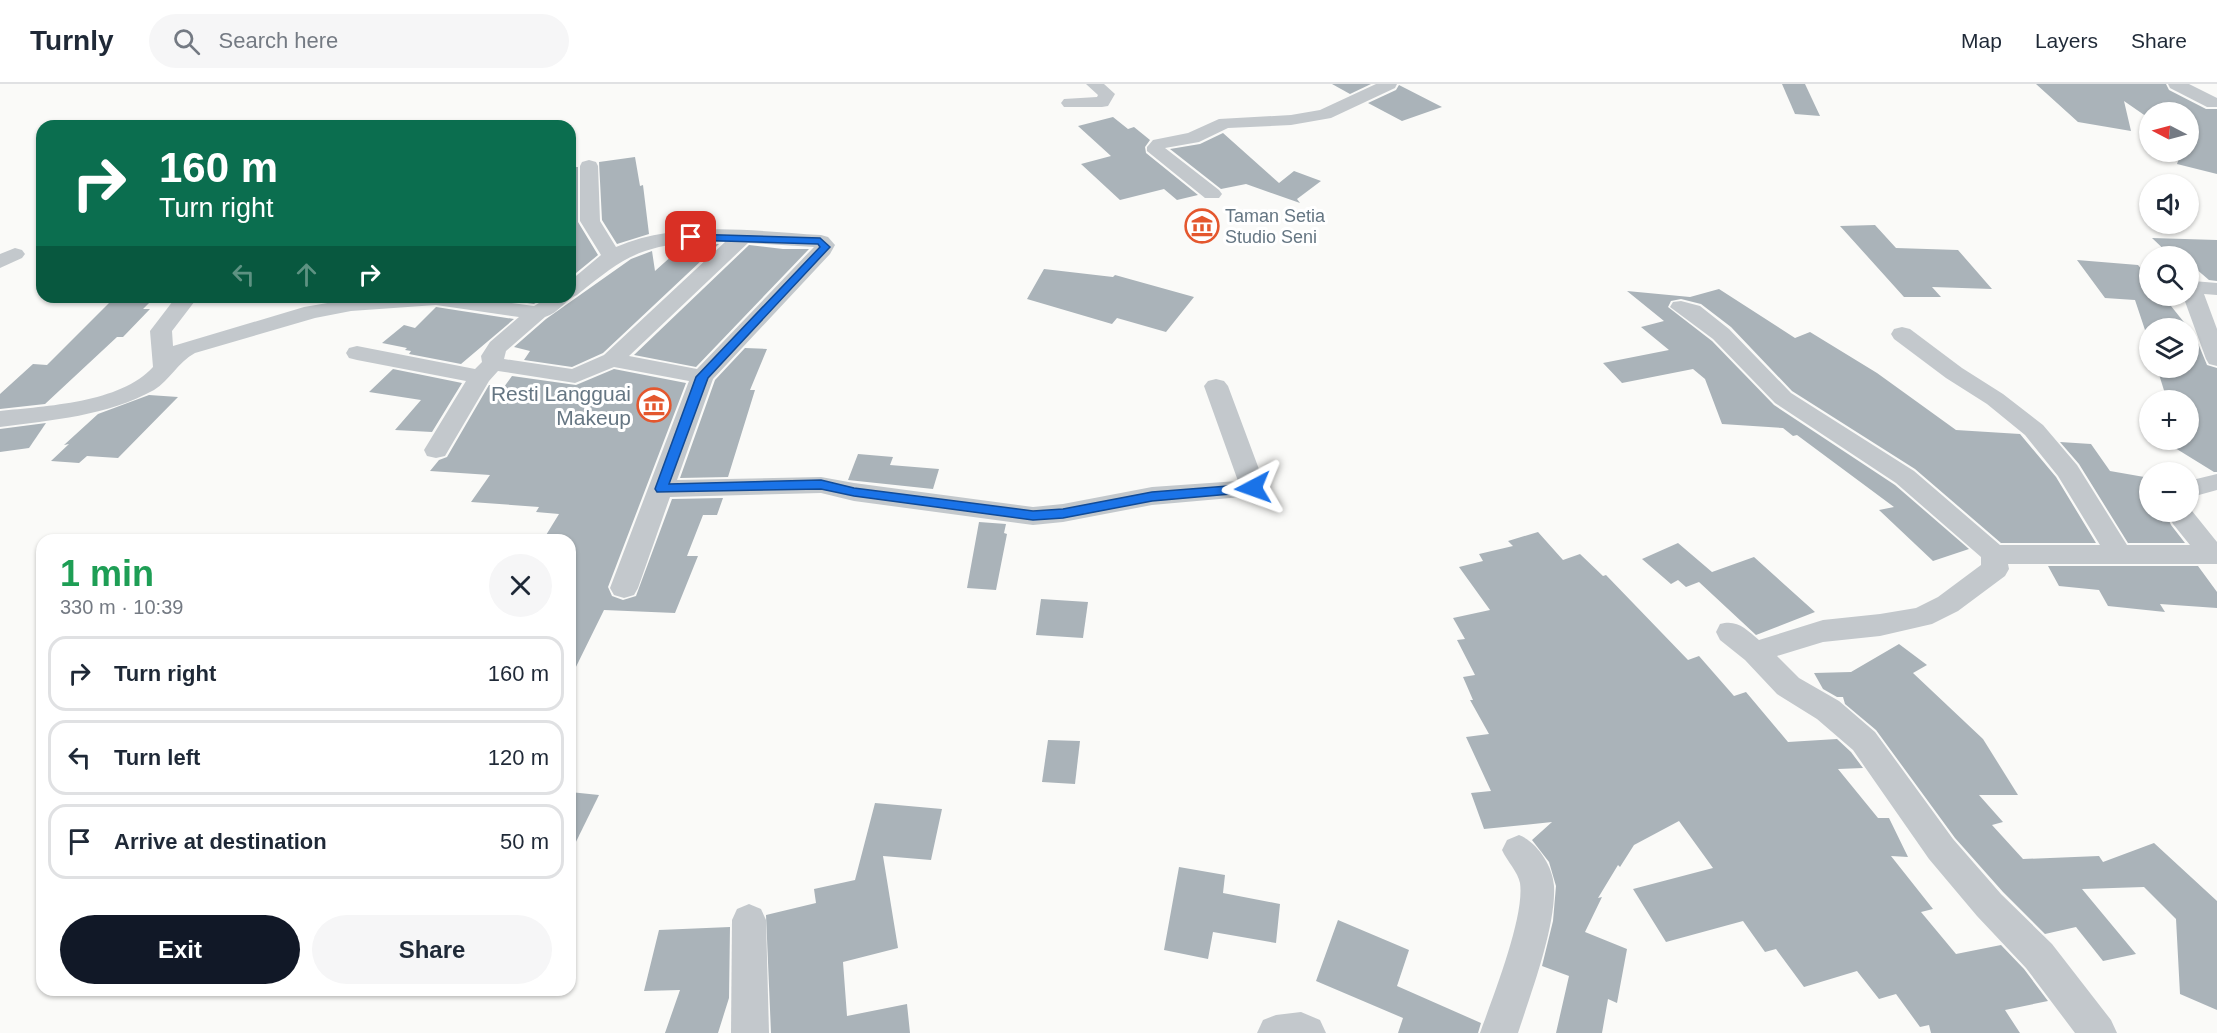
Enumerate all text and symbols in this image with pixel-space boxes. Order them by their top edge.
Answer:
search box [149,14,569,68]
text: Turnly [30,25,113,56]
icon: search [170,25,203,58]
text: Search here [218,28,338,53]
text: Map [1961,29,2002,52]
text: Layers [2035,29,2098,52]
text: Share [2131,29,2187,52]
north arrow [2139,102,2199,162]
map controls [2139,102,2199,522]
icon: right [60,144,138,222]
text: 160 m [159,144,278,191]
button: sound [2139,174,2199,234]
text: Turn right [159,193,274,223]
place label: Taman Setia Studio Seni [1225,206,1326,247]
museum icon: Taman Setia Studio Seni [1184,208,1220,244]
pin [665,211,716,262]
icon: arrive [674,220,707,253]
button: search [2139,246,2199,306]
icon: left [227,258,260,291]
icon: ahead [290,258,323,291]
icon: right [353,258,386,291]
button: layers [2139,318,2199,378]
place label: Resti Langguai Makeup [491,382,631,429]
museum icon: Resti Langguai Makeup [636,387,672,423]
button: + [2139,390,2199,450]
position arrow [1221,456,1285,520]
button: − [2139,462,2199,522]
text: 1 min [60,553,154,594]
button: close [489,554,552,617]
text: 330 m · 10:39 [60,596,183,618]
icon: right [63,657,96,690]
text: Turn right [114,661,216,686]
text: 160 m [488,661,549,686]
icon: left [63,741,96,774]
text: Turn left [114,745,200,770]
text: 120 m [488,745,549,770]
icon: arrive [63,825,96,858]
text: Arrive at destination [114,829,327,854]
text: 50 m [500,829,549,854]
button: Exit [60,915,300,984]
button: Share [312,915,552,984]

